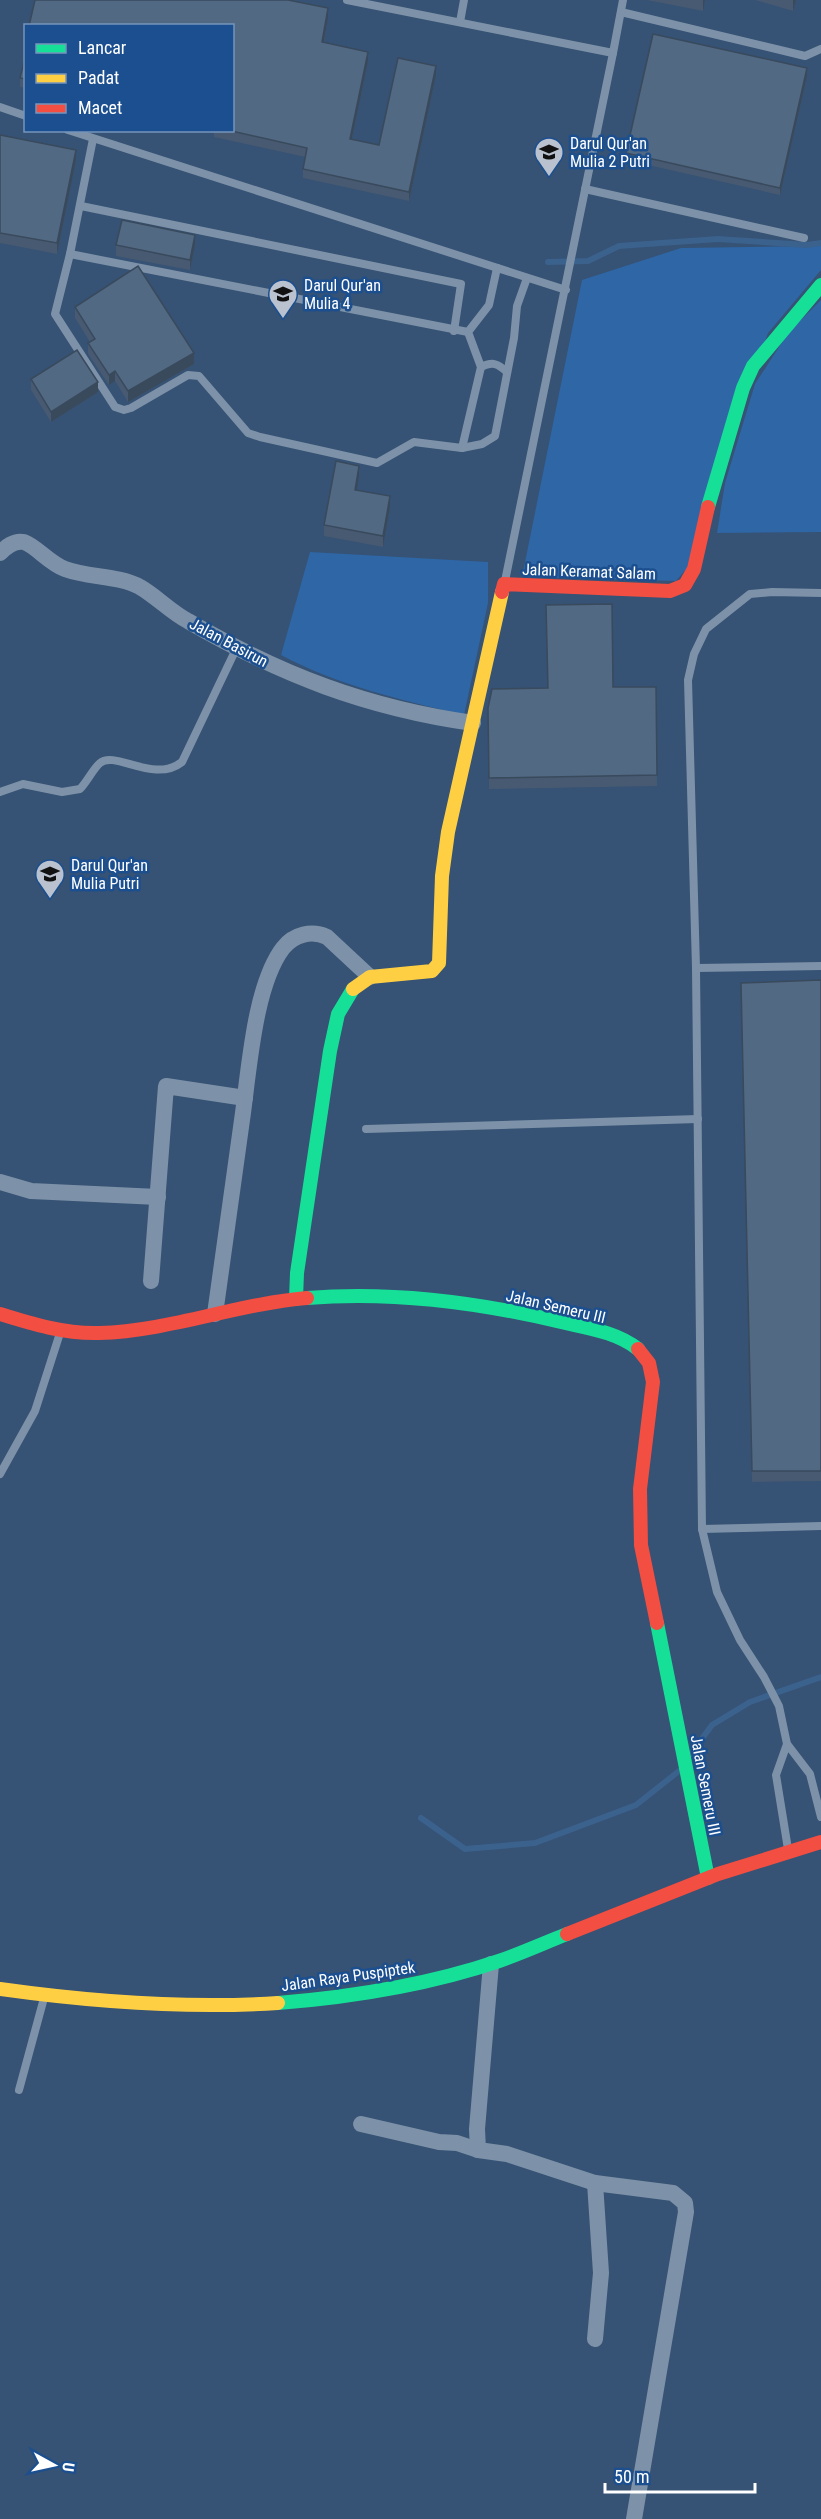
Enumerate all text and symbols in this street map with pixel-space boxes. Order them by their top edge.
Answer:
legend [24,24,234,132]
text: Lancar [78,37,127,58]
text: Padat [78,67,119,88]
text: Macet [78,97,122,118]
place label: Darul Qur'an Mulia 2 Putri [570,134,650,171]
school or university icon: Darul Qur'an Mulia 2 Putri [533,136,565,178]
place label: Darul Qur'an Mulia 4 [304,276,381,313]
school or university icon: Darul Qur'an Mulia 4 [267,278,299,320]
street label: Jalan Keramat Salam [522,560,656,583]
street label: Jalan Basirun [186,614,271,671]
place label: Darul Qur'an Mulia Putri [71,856,148,893]
school or university icon: Darul Qur'an Mulia Putri [34,858,66,900]
street label: Jalan Semeru III [504,1286,608,1327]
street label: Jalan Semeru III [686,1733,725,1837]
street label: Jalan Raya Puspiptek [280,1958,417,1995]
north arrow [24,2435,84,2495]
scale bar [605,2456,755,2494]
text: U [58,2461,78,2473]
text: 50 m [614,2466,649,2487]

